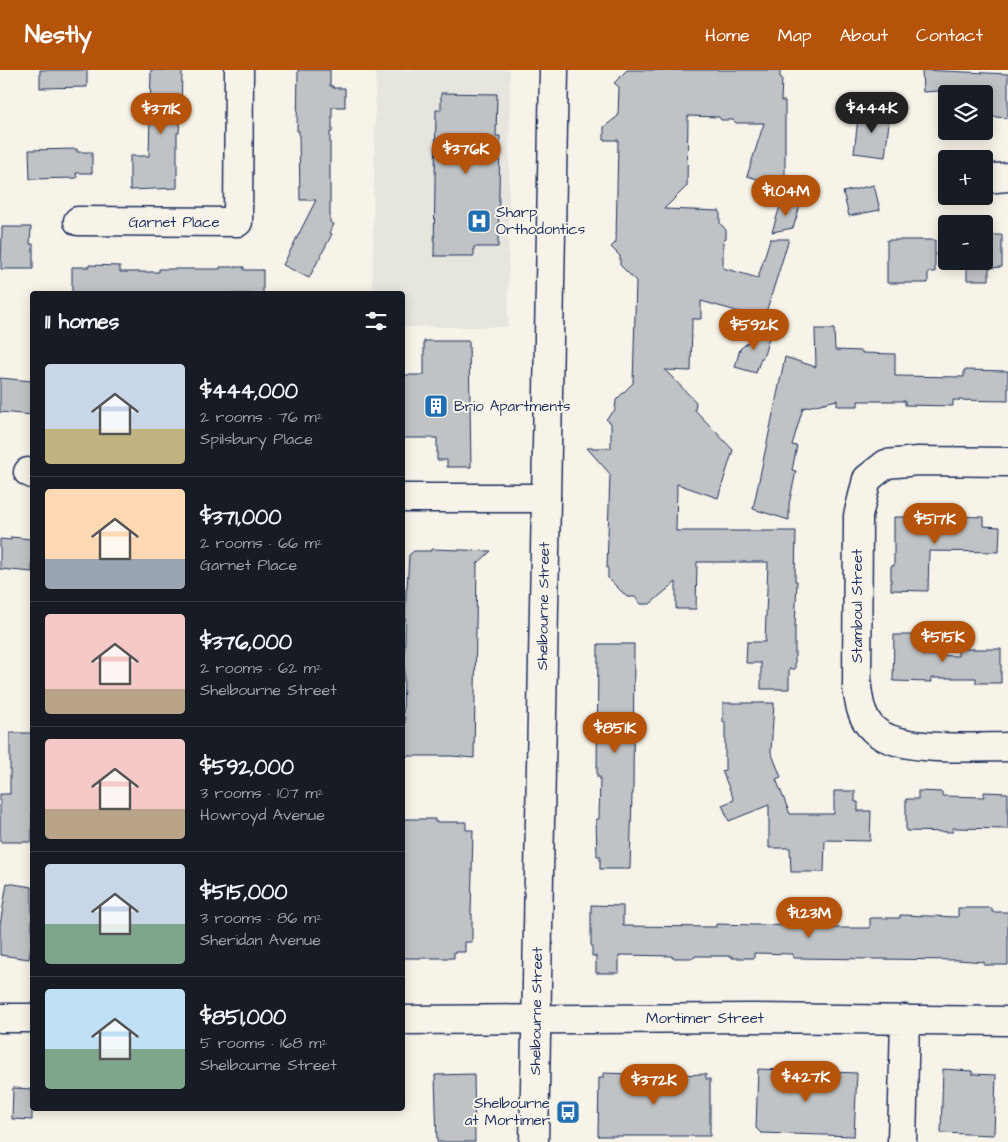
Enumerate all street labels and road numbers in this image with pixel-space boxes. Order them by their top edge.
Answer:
street label: Garnet Place [128,212,220,233]
street label: Shelbourne Street [532,542,555,670]
street label: Stamboul Street [847,549,868,663]
street label: Shelbourne Street [525,947,548,1075]
street label: Mortimer Street [646,1008,764,1029]

